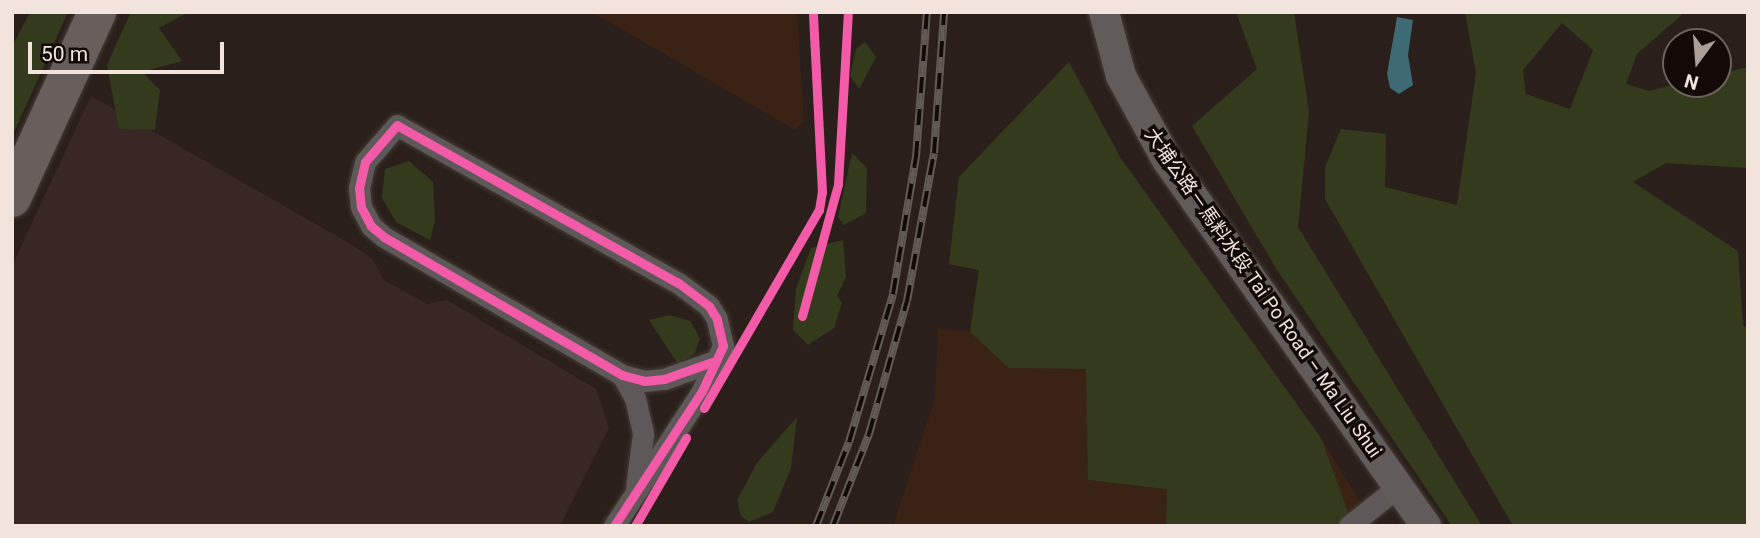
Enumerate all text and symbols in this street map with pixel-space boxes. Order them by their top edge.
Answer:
scale bar [32,28,228,72]
north arrow [1662,28,1732,98]
text: 50 m [41,42,88,66]
text: N [1682,69,1701,95]
street label: 大埔公路－馬料水段 Tai Po Road – Ma Liu Shui [1140,124,1386,462]

